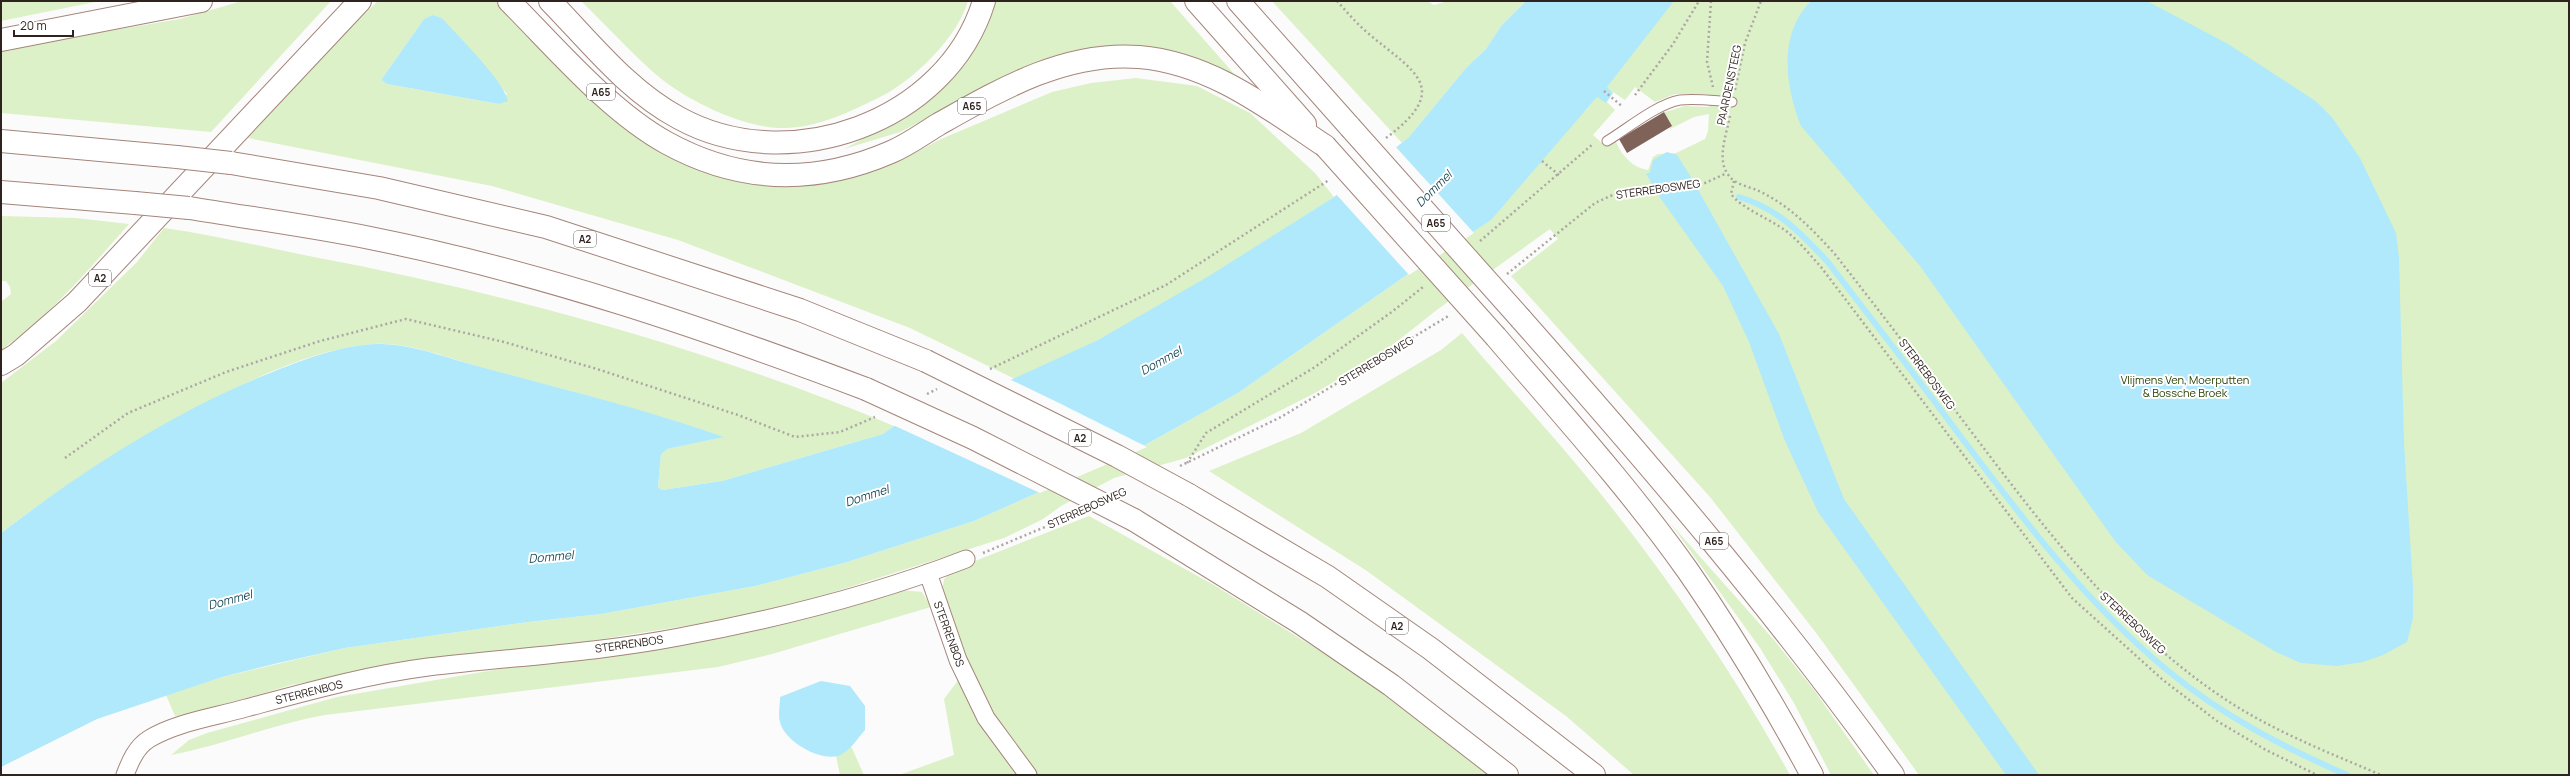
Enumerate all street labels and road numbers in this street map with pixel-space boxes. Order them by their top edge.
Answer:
street label: PAARDENSTEEG [1713,43,1744,126]
road number: A65 [587,84,615,100]
road number: A65 [958,98,986,114]
street label: STERREBOSWEG [1615,175,1701,202]
road number: A65 [1422,215,1450,231]
road number: A2 [574,231,596,247]
road number: A2 [89,270,111,286]
street label: STERREBOSWEG [1335,332,1416,389]
street label: STERREBOSWEG [1896,335,1959,412]
road number: A2 [1069,430,1091,446]
street label: STERREBOSWEG [1045,483,1129,532]
road number: A65 [1700,533,1728,549]
street label: STERREBOSWEG [2097,588,2170,657]
street label: STERRENBOS [931,599,968,669]
road number: A2 [1386,618,1408,634]
street label: STERRENBOS [594,631,664,656]
street label: STERRENBOS [274,676,344,707]

